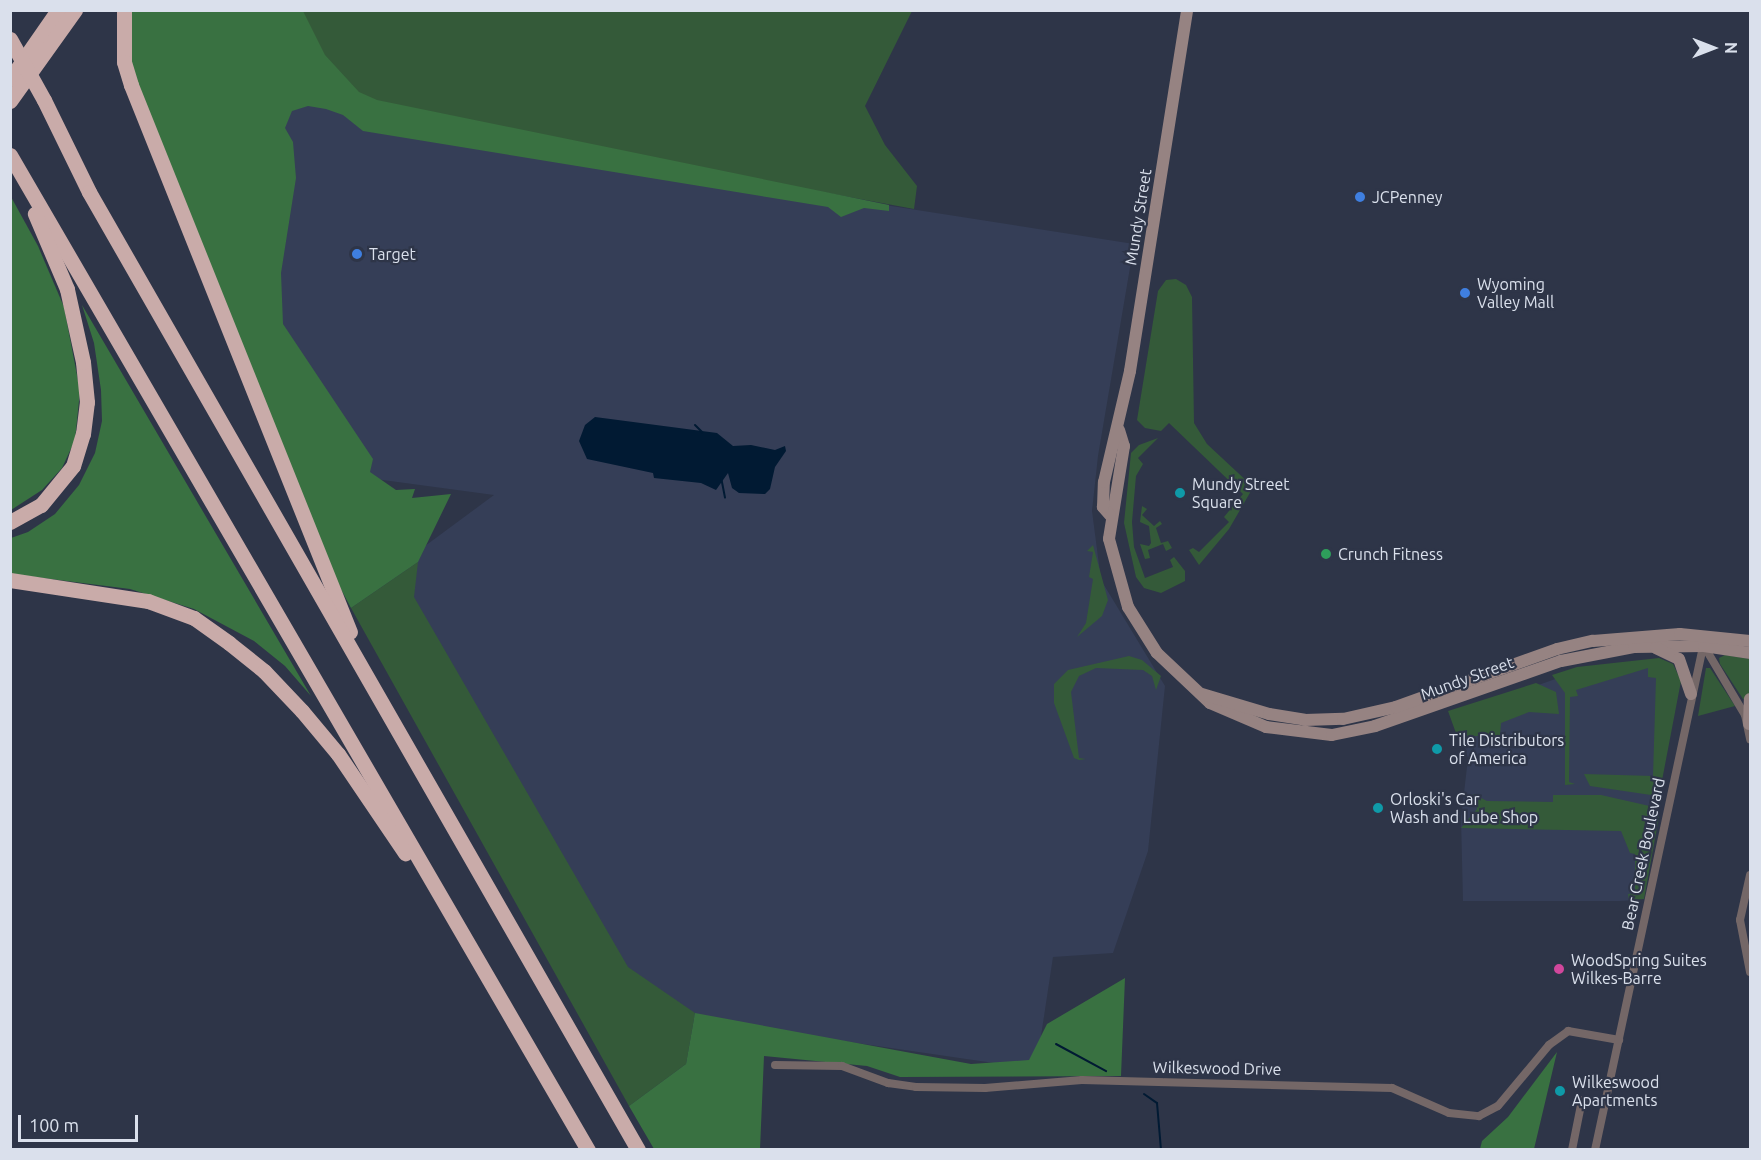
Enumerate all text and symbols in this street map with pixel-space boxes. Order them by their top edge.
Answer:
north arrow [1683,18,1743,78]
text: N [1722,42,1740,54]
street label: Mundy Street [1121,167,1155,267]
place label: JCPenney [1372,187,1443,207]
marker: JCPenney [1353,190,1367,204]
place label: Target [369,244,416,264]
marker: Target [350,247,364,261]
place label: Wyoming Valley Mall [1477,274,1554,312]
marker: Wyoming Valley Mall [1458,286,1472,300]
place label: Mundy Street Square [1192,474,1290,512]
marker: Mundy Street Square [1173,486,1187,500]
place label: Crunch Fitness [1338,544,1443,564]
marker: Crunch Fitness [1319,547,1333,561]
street label: Mundy Street [1418,652,1516,704]
place label: Tile Distributors of America [1449,730,1564,768]
marker: Tile Distributors of America [1430,742,1444,756]
street label: Bear Creek Boulevard [1617,776,1669,932]
place label: Orloski's Car Wash and Lube Shop [1390,789,1538,827]
marker: Orloski's Car Wash and Lube Shop [1371,801,1385,815]
place label: WoodSpring Suites Wilkes-Barre [1571,950,1707,988]
marker: WoodSpring Suites Wilkes-Barre [1552,962,1566,976]
street label: Wilkeswood Drive [1152,1057,1282,1079]
place label: Wilkeswood Apartments [1572,1072,1659,1110]
marker: Wilkeswood Apartments [1553,1084,1567,1098]
scale bar [21,1103,141,1141]
text: 100 m [29,1115,79,1135]

